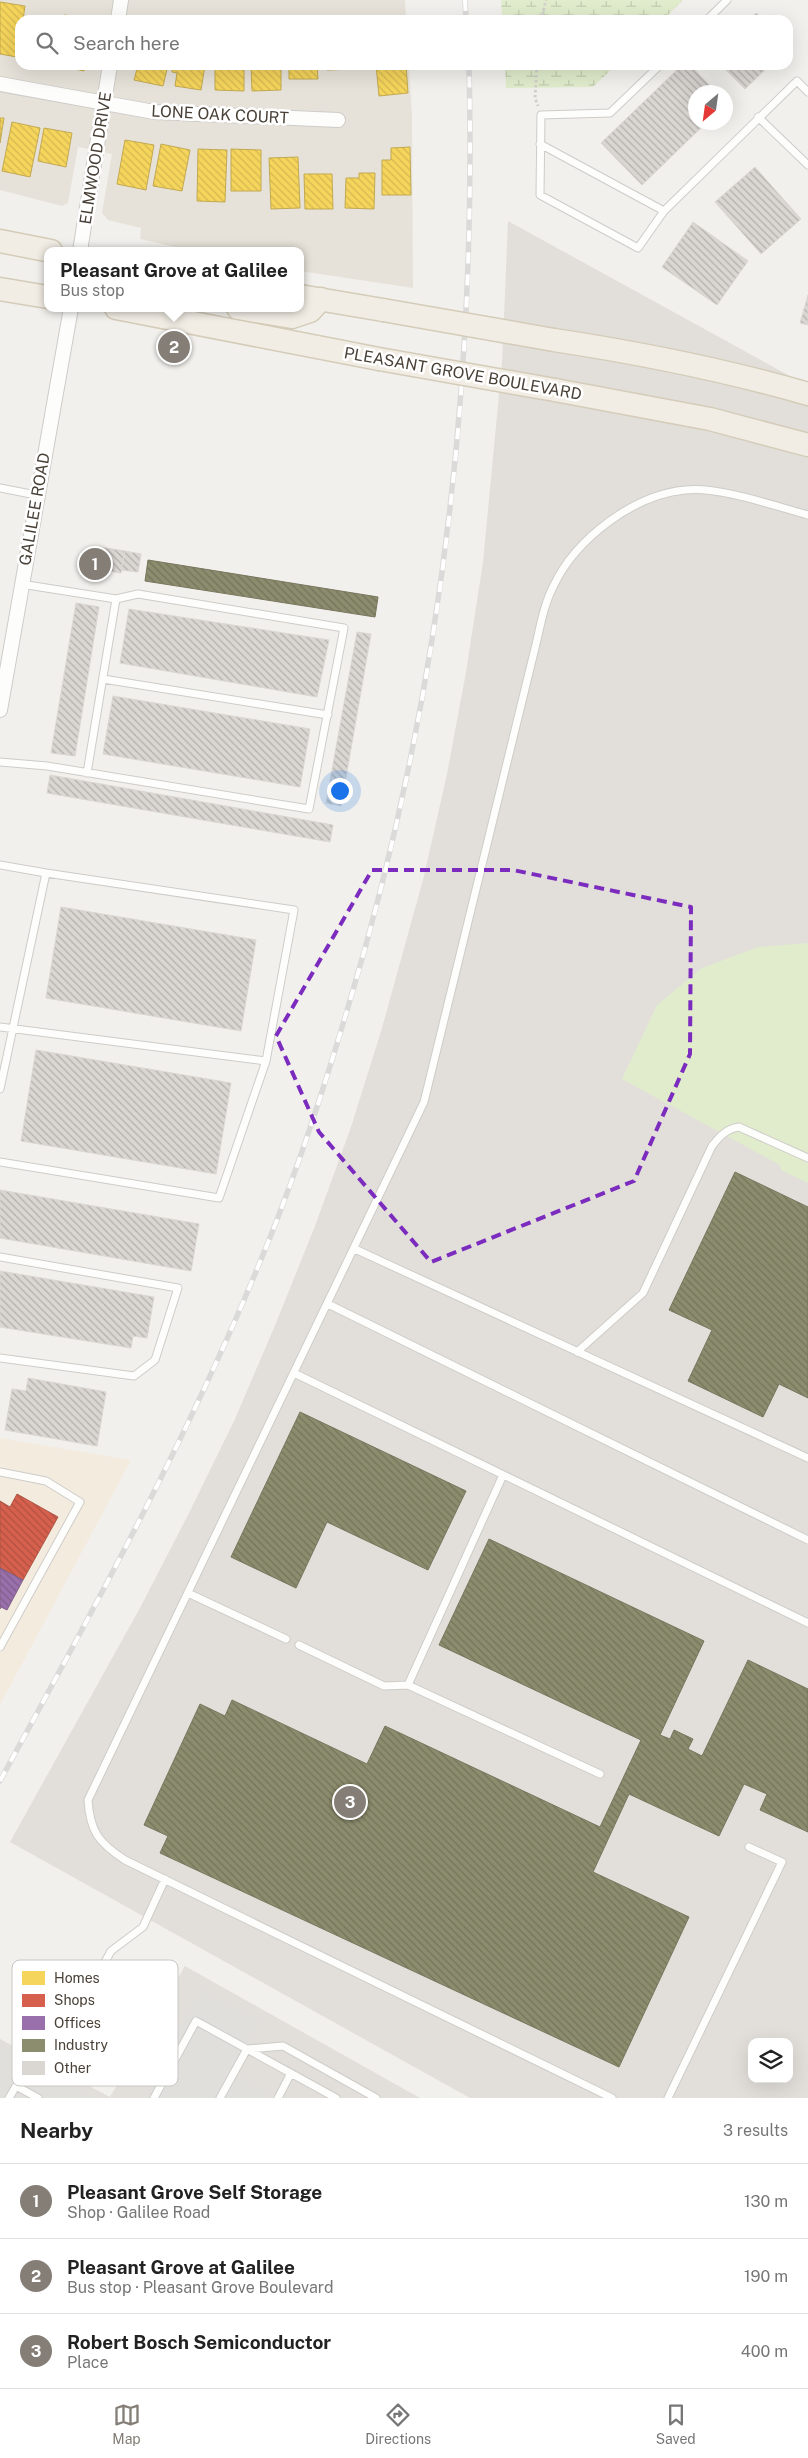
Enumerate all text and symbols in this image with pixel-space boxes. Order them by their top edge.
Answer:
search box [15,15,793,70]
icon: search [33,29,61,57]
text: Search here [73,32,180,54]
north arrow [688,85,733,130]
street label: ELMWOOD DRIVE [76,90,115,226]
street label: LONE OAK COURT [151,101,290,128]
popup [44,247,304,312]
text: Pleasant Grove at Galilee [60,259,288,281]
text: Bus stop [60,281,124,300]
pin: 2 [158,328,190,366]
street label: PLEASANT GROVE BOULEVARD [343,343,583,404]
street label: GALILEE ROAD [15,451,54,567]
pin: 1 [79,545,111,583]
your location [327,778,353,804]
pin: 3 [334,1783,366,1821]
legend [12,1960,178,2086]
text: Homes [54,1970,100,1986]
text: Shops [54,1992,95,2008]
text: Offices [54,2015,101,2031]
text: Industry [54,2037,109,2053]
map controls [748,2038,793,2083]
button: layers [748,2038,793,2083]
text: Other [54,2060,91,2076]
text: Nearby [20,2118,93,2143]
text: 3 results [723,2121,788,2140]
text: Pleasant Grove Self Storage [67,2181,322,2203]
text: 1 [33,2192,39,2211]
text: 130 m [744,2192,788,2211]
text: Shop · Galilee Road [67,2203,210,2222]
text: Pleasant Grove at Galilee [67,2256,295,2278]
text: 2 [31,2267,41,2286]
text: 190 m [744,2267,788,2286]
text: Bus stop · Pleasant Grove Boulevard [67,2278,333,2297]
text: Robert Bosch Semiconductor [67,2331,331,2353]
text: 3 [31,2342,41,2361]
text: 400 m [741,2342,788,2361]
text: Place [67,2353,109,2372]
tab: Map [112,2401,141,2447]
tab: Directions [365,2401,431,2447]
tab: Saved [656,2401,696,2447]

